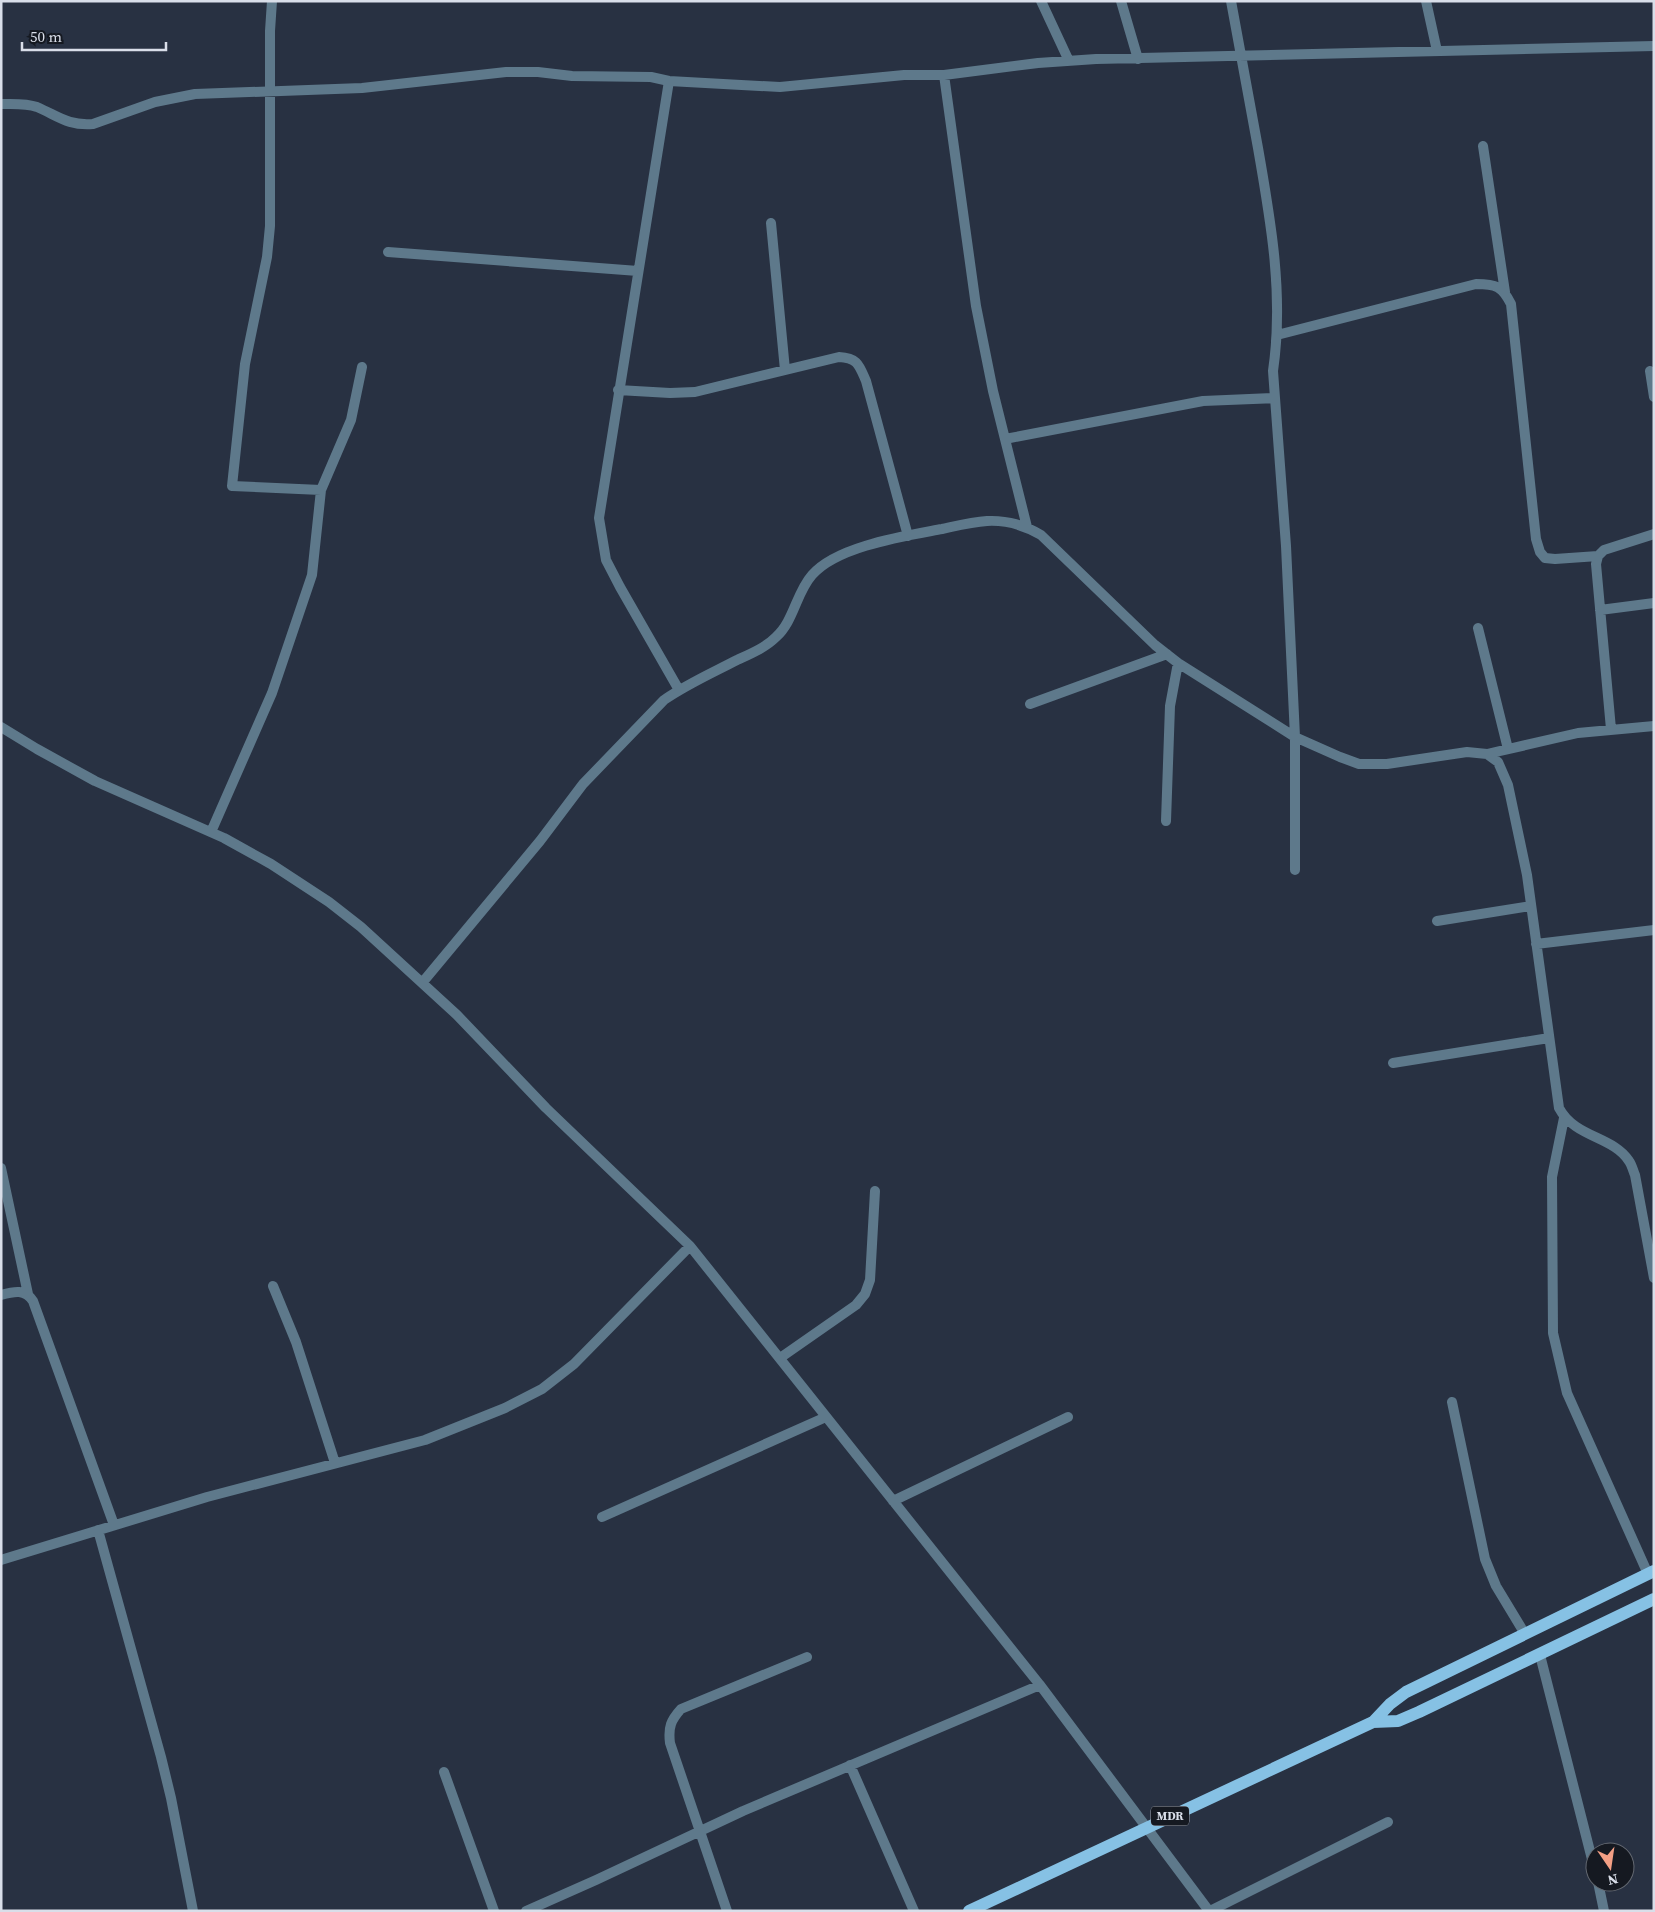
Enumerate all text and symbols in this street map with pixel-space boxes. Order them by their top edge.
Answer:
scale bar [22,20,166,52]
text: 50 m [30,26,62,47]
road number: MDR [1151,1806,1189,1825]
north arrow [1585,1842,1635,1892]
text: N [1606,1869,1620,1891]

